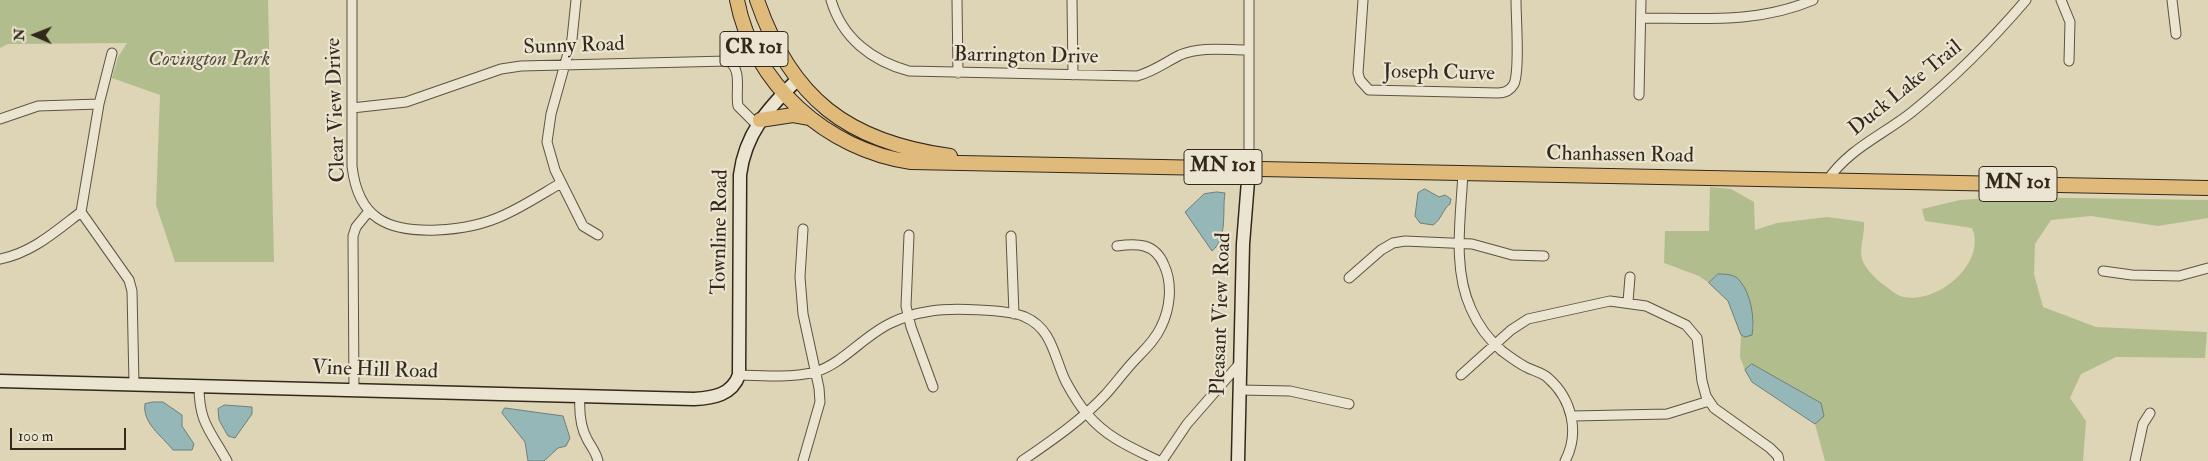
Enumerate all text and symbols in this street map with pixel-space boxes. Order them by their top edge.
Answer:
north arrow [10,10,60,60]
text: N [11,28,28,41]
road number: CR 101 [720,32,788,66]
street label: Sunny Road [523,33,625,61]
street label: Duck Lake Trail [1844,36,1968,142]
street label: Clear View Drive [322,37,352,183]
street label: Barrington Drive [953,43,1099,71]
park label: Covington Park [148,47,270,73]
street label: Joseph Curve [1383,60,1495,88]
street label: Chanhassen Road [1546,142,1694,170]
road number: MN 101 [1184,150,1262,184]
road number: MN 101 [1979,166,2057,202]
street label: Townline Road [707,169,735,295]
street label: Pleasant View Road [1207,232,1237,396]
street label: Vine Hill Road [311,356,439,386]
scale bar [12,418,129,450]
text: 100 m [18,427,53,446]

